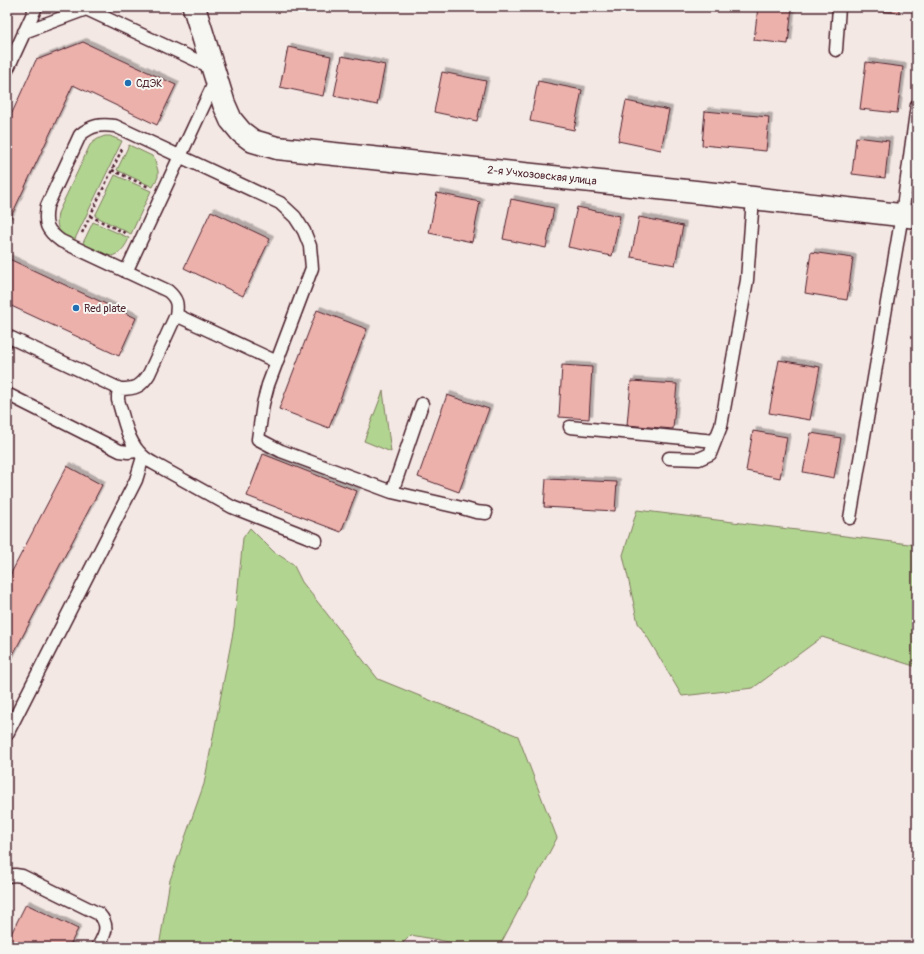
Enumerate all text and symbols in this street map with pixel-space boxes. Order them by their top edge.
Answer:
place label: СДЭК [136,77,162,90]
marker: СДЭК [123,78,133,88]
street label: 2-я Учхозовская улица [487,163,597,188]
place label: Red plate [84,302,127,315]
marker: Red plate [71,303,81,313]

